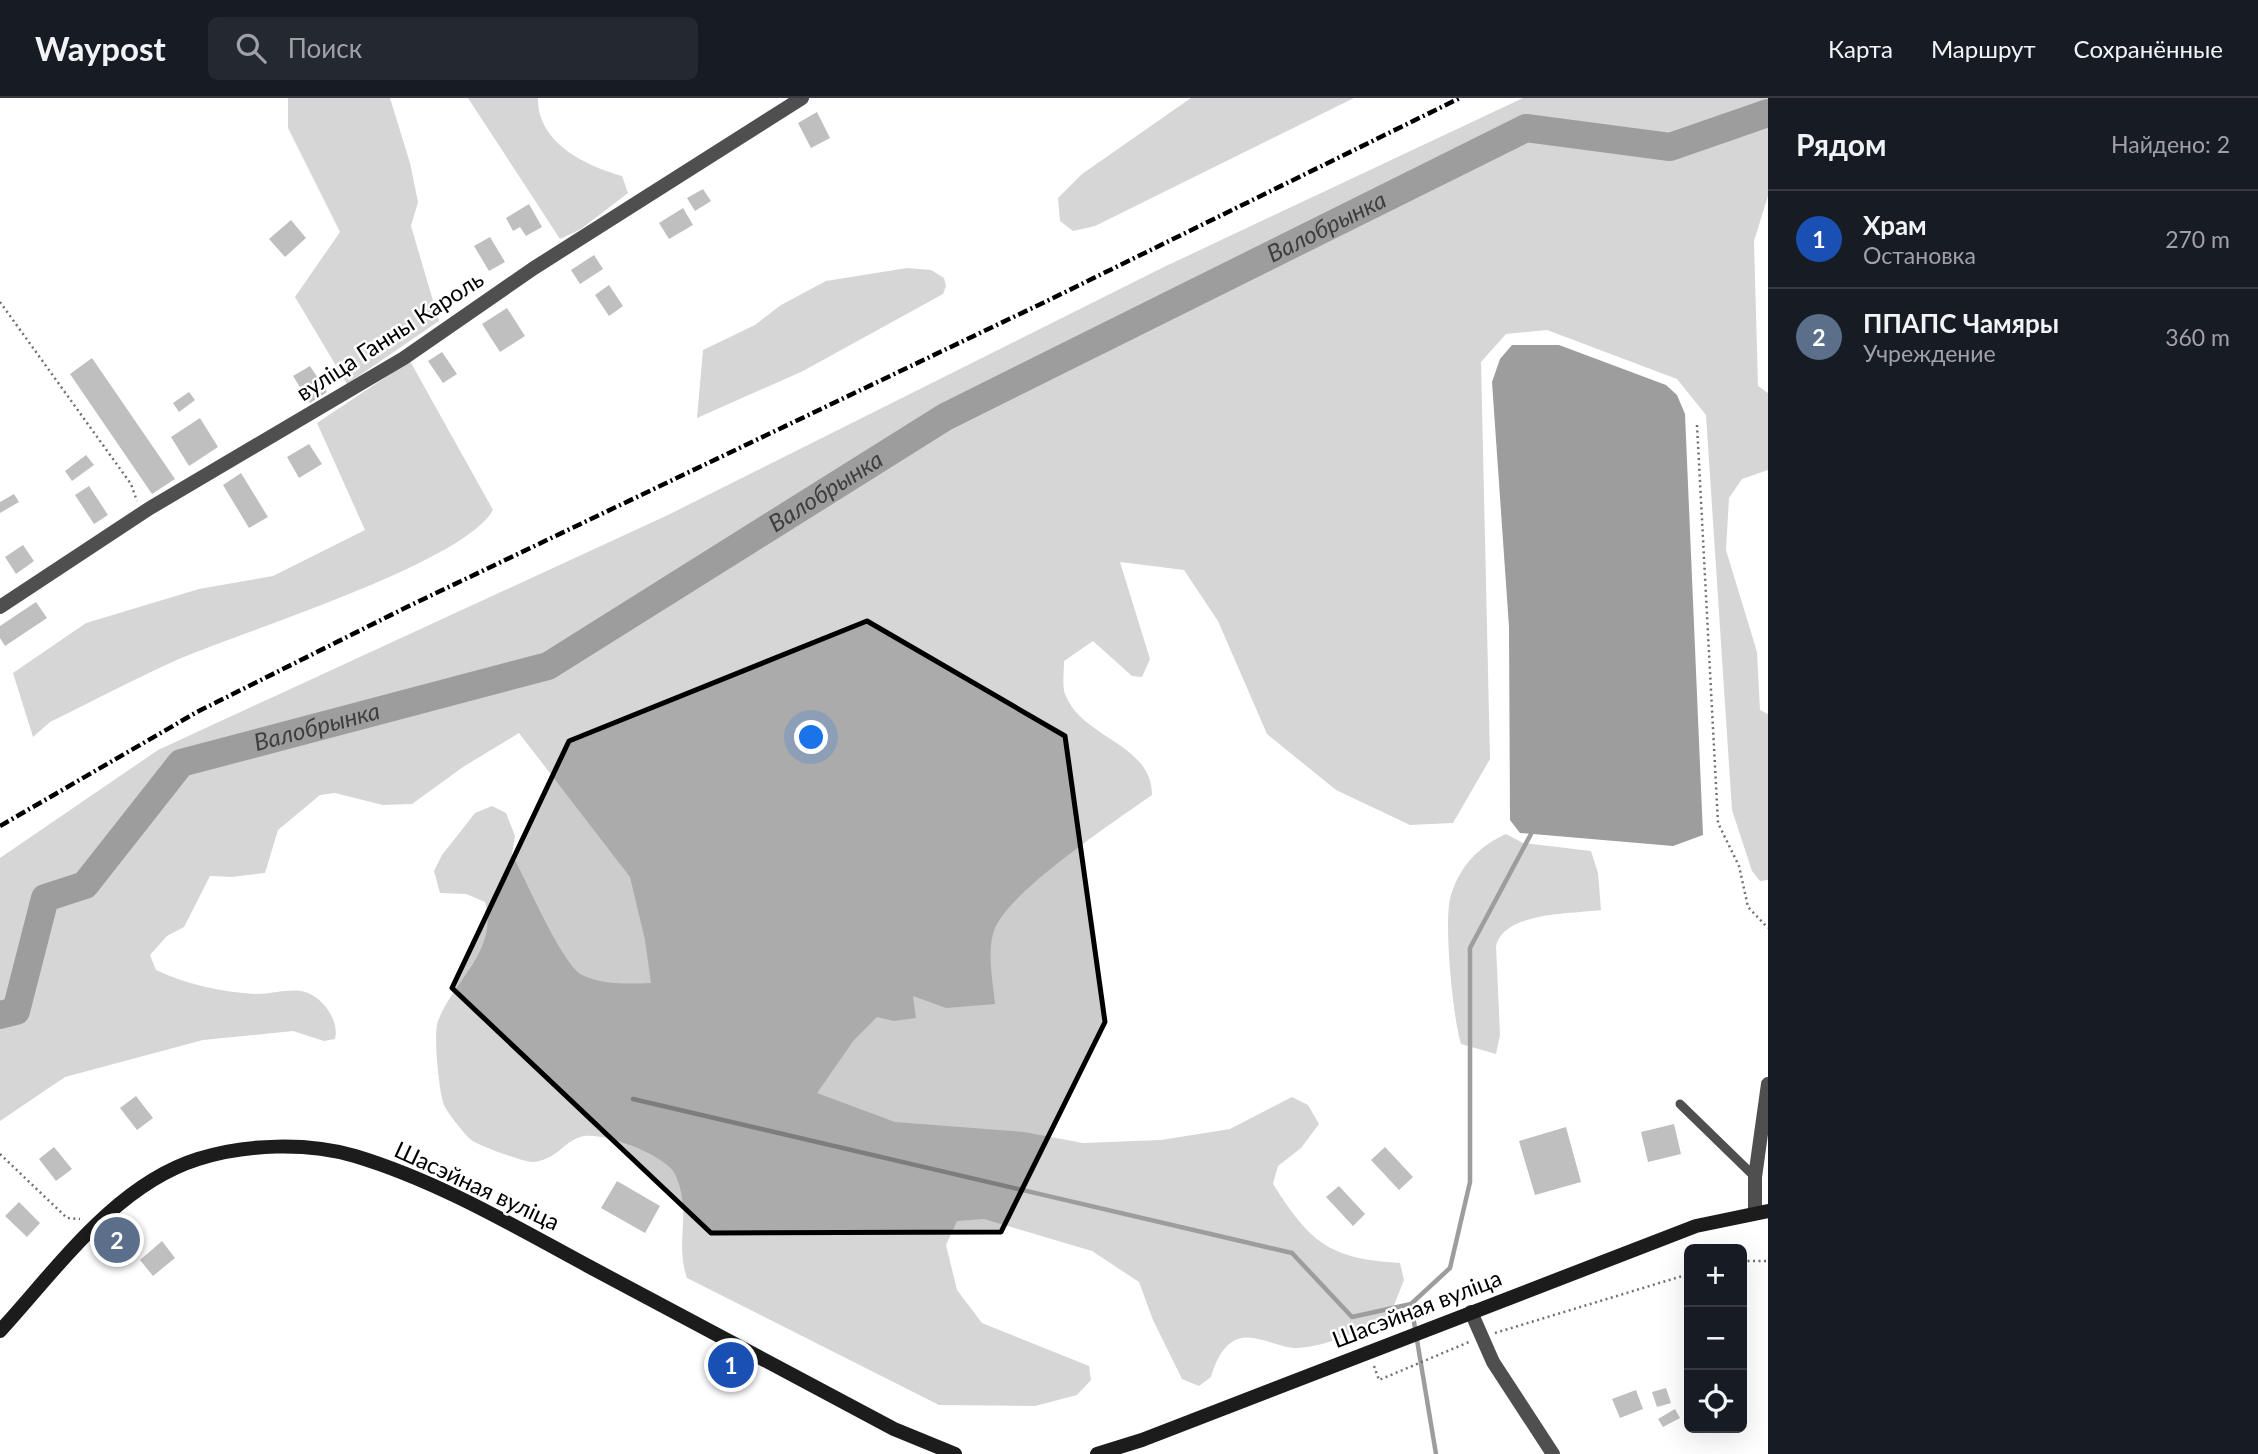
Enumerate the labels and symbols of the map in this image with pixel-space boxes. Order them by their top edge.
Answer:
water label: Валобрынка [1262,184,1390,268]
street label: вуліца Ганны Кароль [291,264,488,406]
water label: Валобрынка [763,444,887,537]
water label: Валобрынка [250,695,383,756]
your location [794,720,828,754]
street label: Шасэйная вуліца [390,1135,564,1236]
pin: 2 [94,1214,140,1266]
street label: Шасэйная вуліца [1328,1263,1505,1353]
pin: 1 [708,1339,754,1391]

